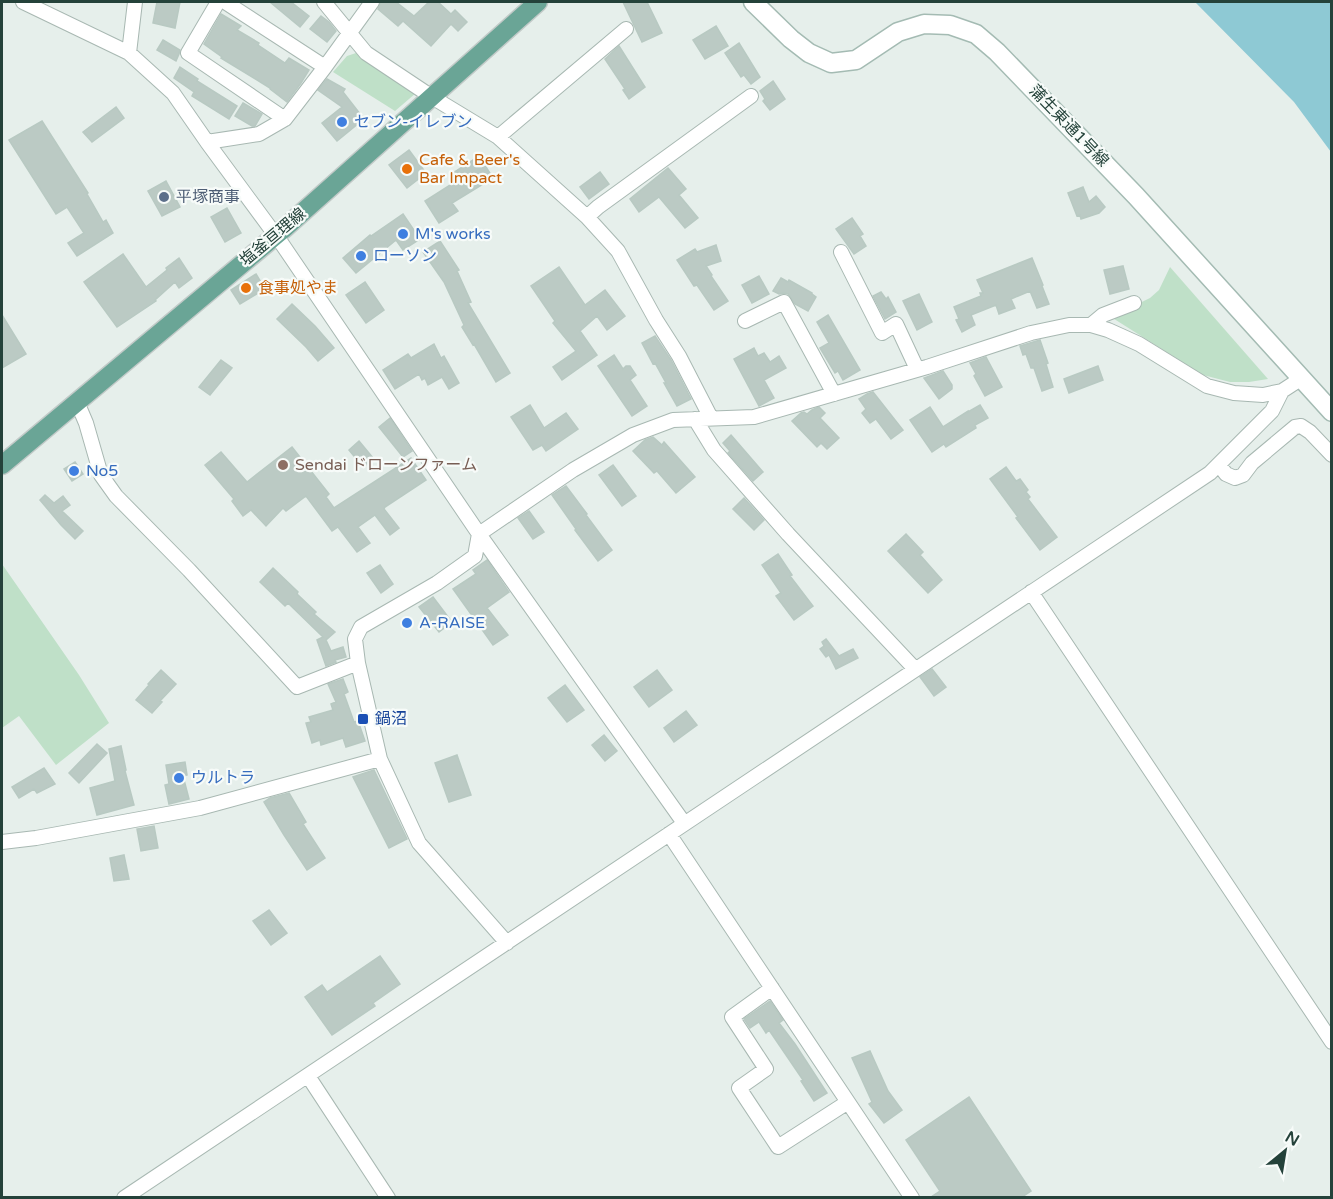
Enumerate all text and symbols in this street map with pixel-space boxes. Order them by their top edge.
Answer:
street label: 蒲生東通1号線 [1025,81,1113,171]
place label: セブン-イレブン [354,112,473,132]
marker: セブン-イレブン [335,115,349,129]
place label: Cafe & Beer's Bar Impact [419,150,520,188]
marker: Cafe & Beer's Bar Impact [400,162,414,176]
place label: 平塚商事 [176,187,240,207]
marker: 平塚商事 [157,190,171,204]
street label: 塩釜亘理線 [236,204,310,270]
place label: M's works [415,224,491,244]
marker: M's works [396,227,410,241]
place label: ローソン [373,246,437,266]
marker: ローソン [354,249,368,263]
place label: 食事処やま [258,278,338,298]
marker: 食事処やま [239,281,253,295]
place label: Sendai ドローンファーム [295,455,477,475]
marker: Sendai ドローンファーム [276,458,290,472]
place label: No5 [86,461,118,481]
marker: No5 [67,464,81,478]
place label: A-RAISE [419,613,485,633]
marker: A-RAISE [400,616,414,630]
place label: 鍋沼 [375,709,407,729]
marker: 鍋沼 [356,712,370,726]
place label: ウルトラ [191,768,255,788]
marker: ウルトラ [172,771,186,785]
north arrow [1255,1121,1315,1181]
text: N [1281,1127,1303,1151]

